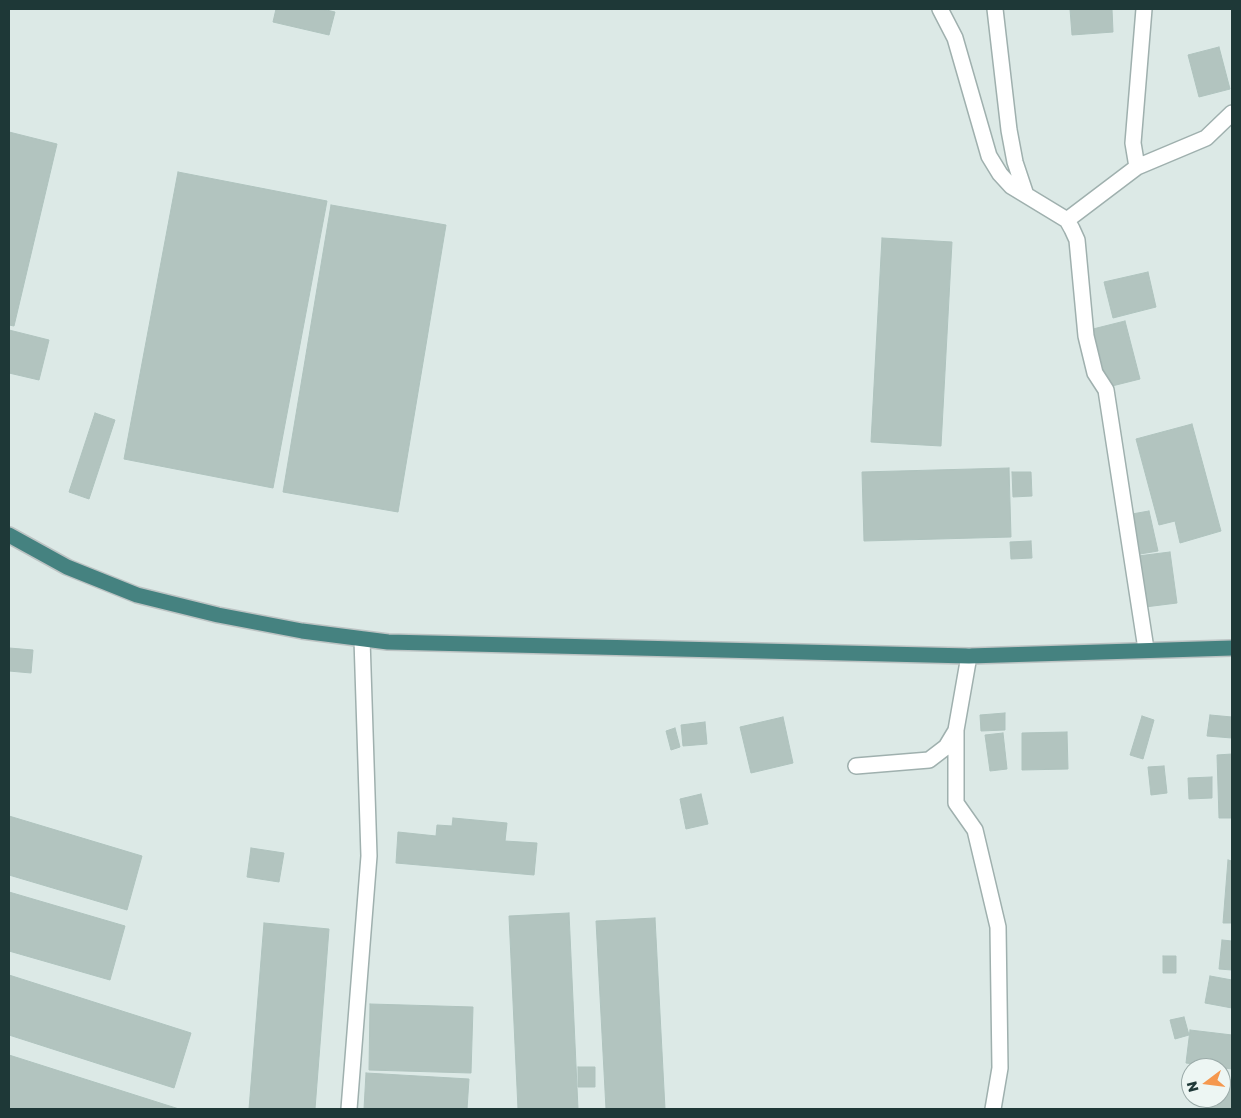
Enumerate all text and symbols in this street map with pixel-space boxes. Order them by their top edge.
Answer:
north arrow [1181,1058,1231,1108]
text: N [1182,1079,1202,1094]

